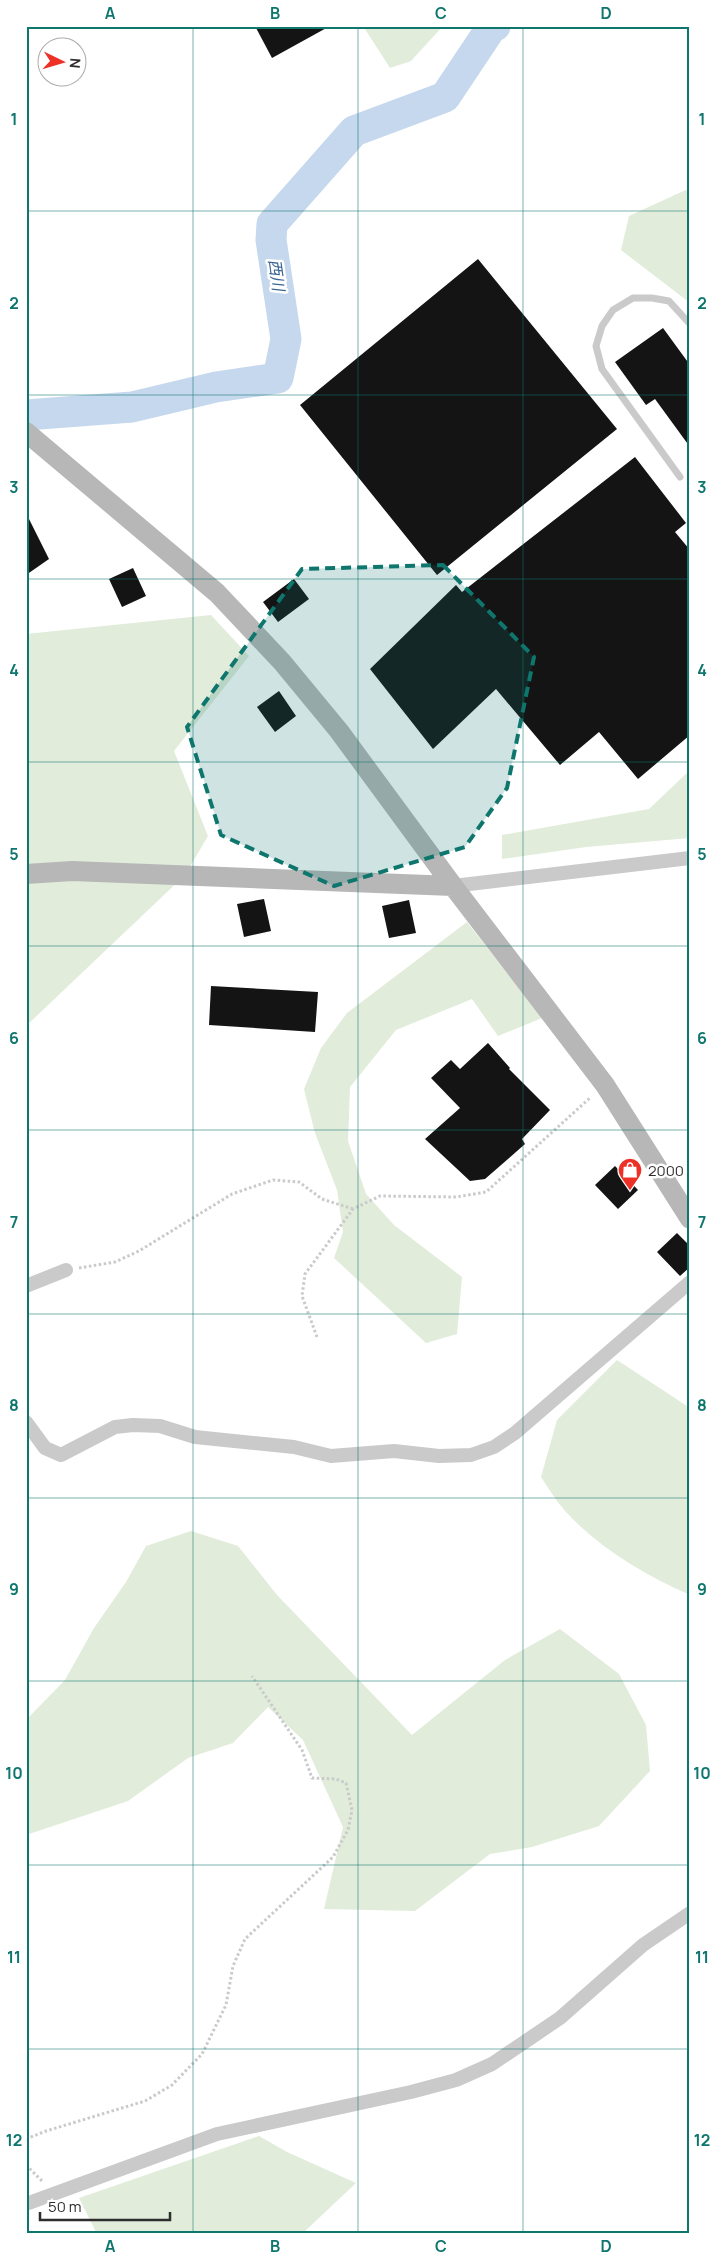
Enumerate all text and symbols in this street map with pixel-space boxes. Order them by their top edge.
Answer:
text: A [105,2,116,24]
text: B [270,2,280,24]
text: C [435,2,447,24]
text: D [600,2,612,24]
north arrow [38,38,88,88]
text: N [66,57,85,69]
text: 1 [10,108,18,130]
text: 1 [698,108,706,130]
water label: 西川 [264,258,290,294]
text: 2 [9,292,19,314]
text: 2 [697,292,707,314]
text: 3 [9,476,19,498]
text: 3 [697,476,707,498]
text: 4 [9,659,19,681]
text: 4 [697,659,707,681]
text: 5 [9,843,19,865]
text: 5 [697,843,707,865]
text: 6 [9,1027,19,1049]
text: 6 [697,1027,707,1049]
shop icon: 2000 [617,1157,643,1191]
place label: 2000 [648,1160,684,1181]
text: 7 [10,1211,18,1233]
text: 7 [698,1211,706,1233]
text: 8 [9,1394,19,1416]
text: 8 [697,1394,707,1416]
text: 9 [9,1578,19,1600]
text: 9 [697,1578,707,1600]
text: 10 [5,1762,23,1784]
text: 10 [693,1762,711,1784]
text: 11 [7,1946,21,1968]
text: 11 [695,1946,709,1968]
text: 12 [6,2129,22,2151]
text: 12 [694,2129,710,2151]
scale bar [40,2190,170,2222]
text: 50 m [48,2196,82,2217]
text: A [105,2235,116,2257]
text: B [270,2235,280,2257]
text: C [435,2235,447,2257]
text: D [600,2235,612,2257]

